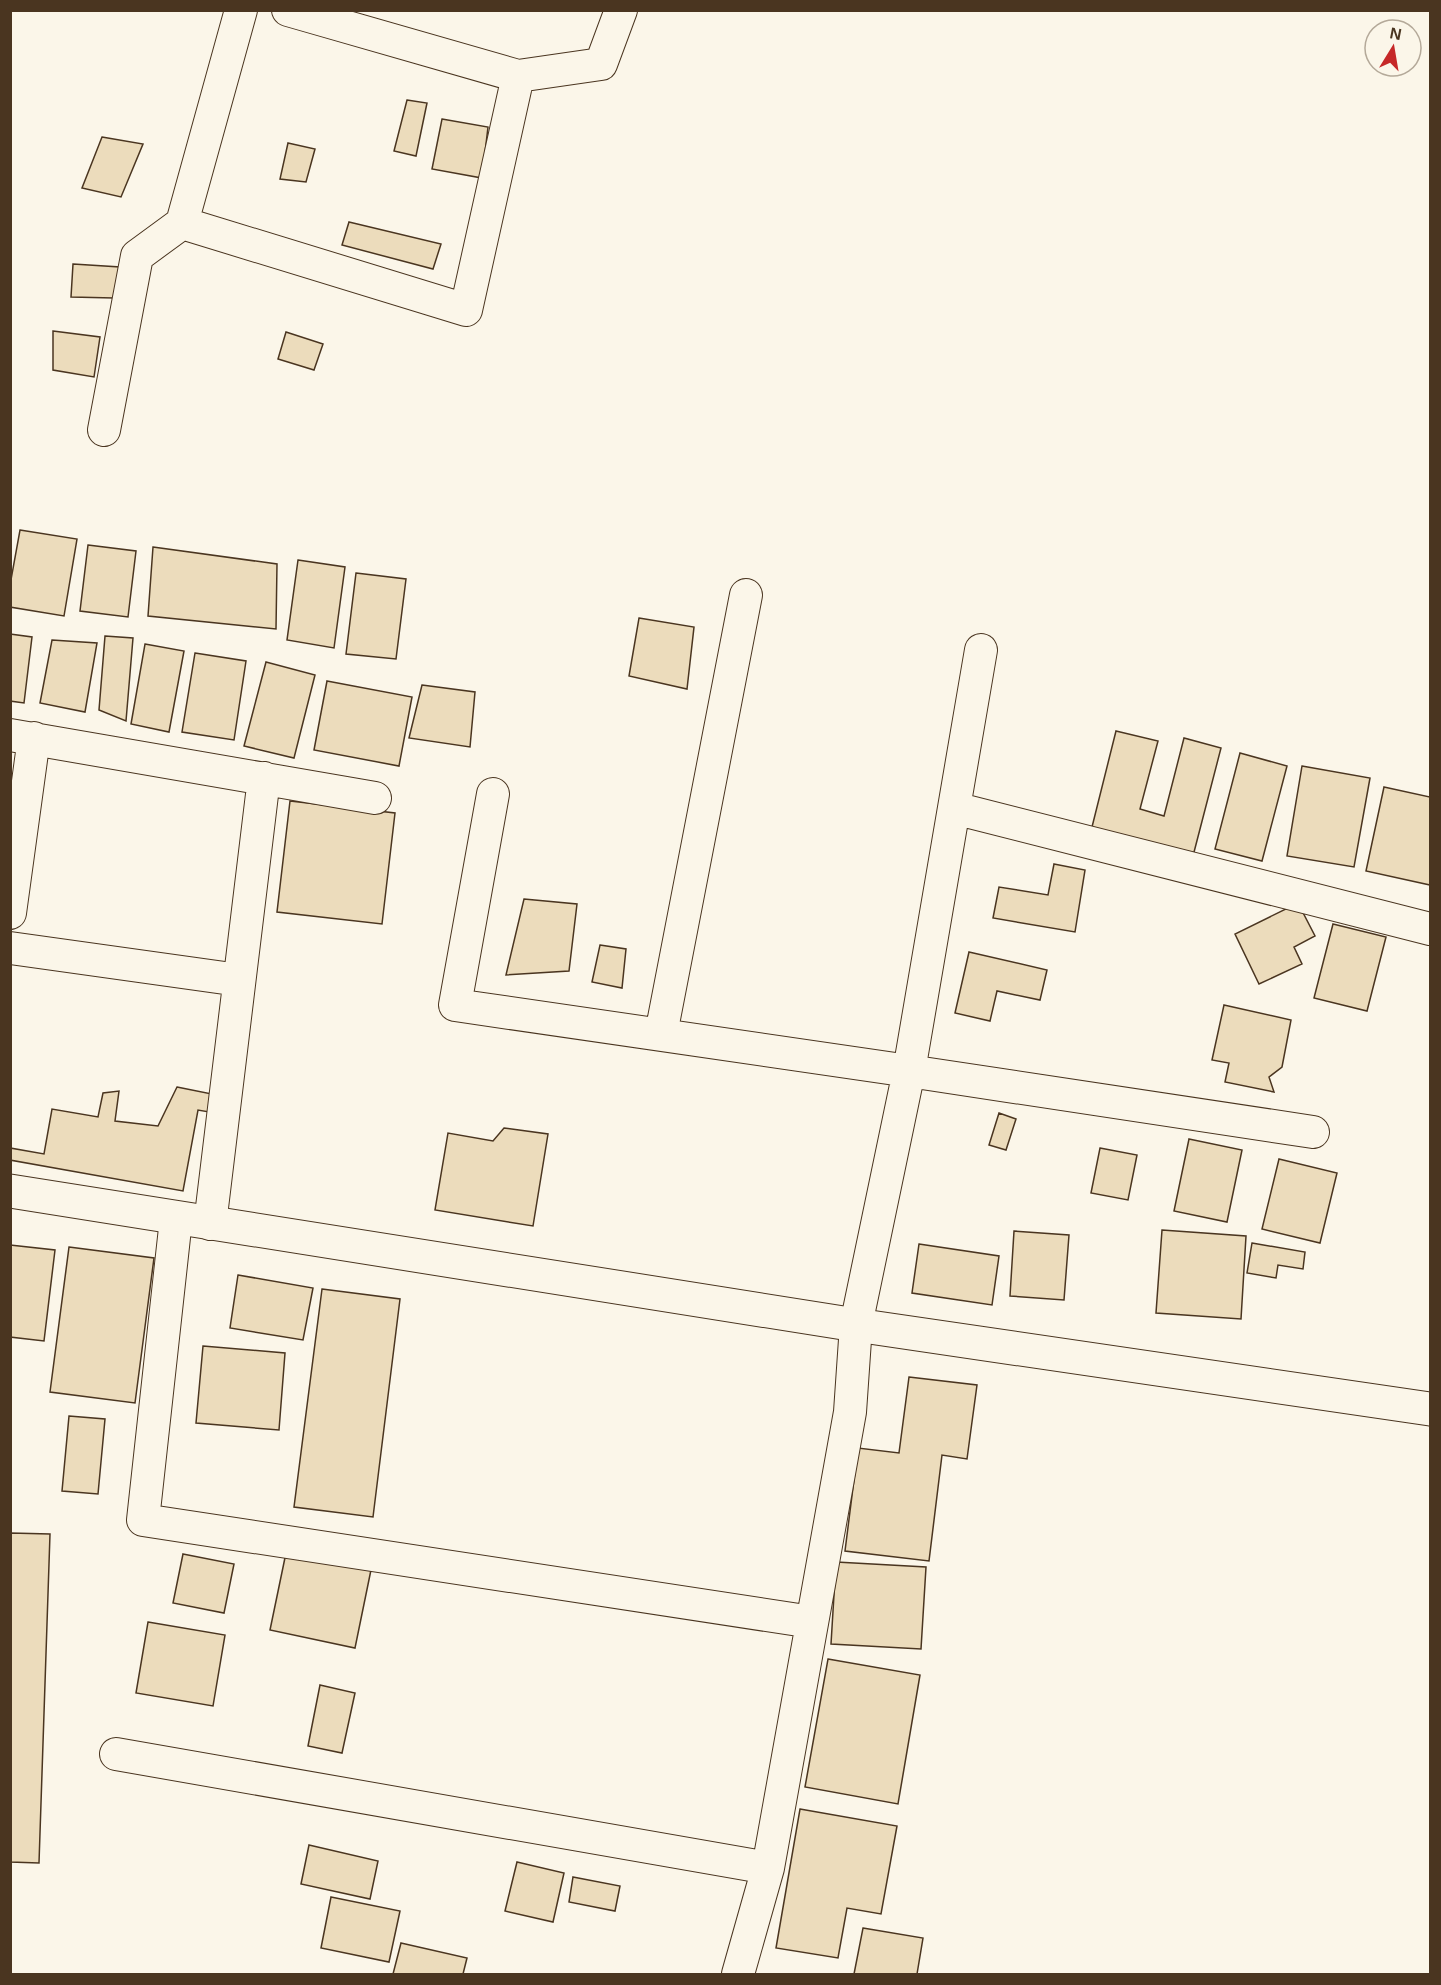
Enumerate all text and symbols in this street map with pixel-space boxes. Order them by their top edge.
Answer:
north arrow [1363,18,1423,78]
text: N [1388,24,1403,43]

